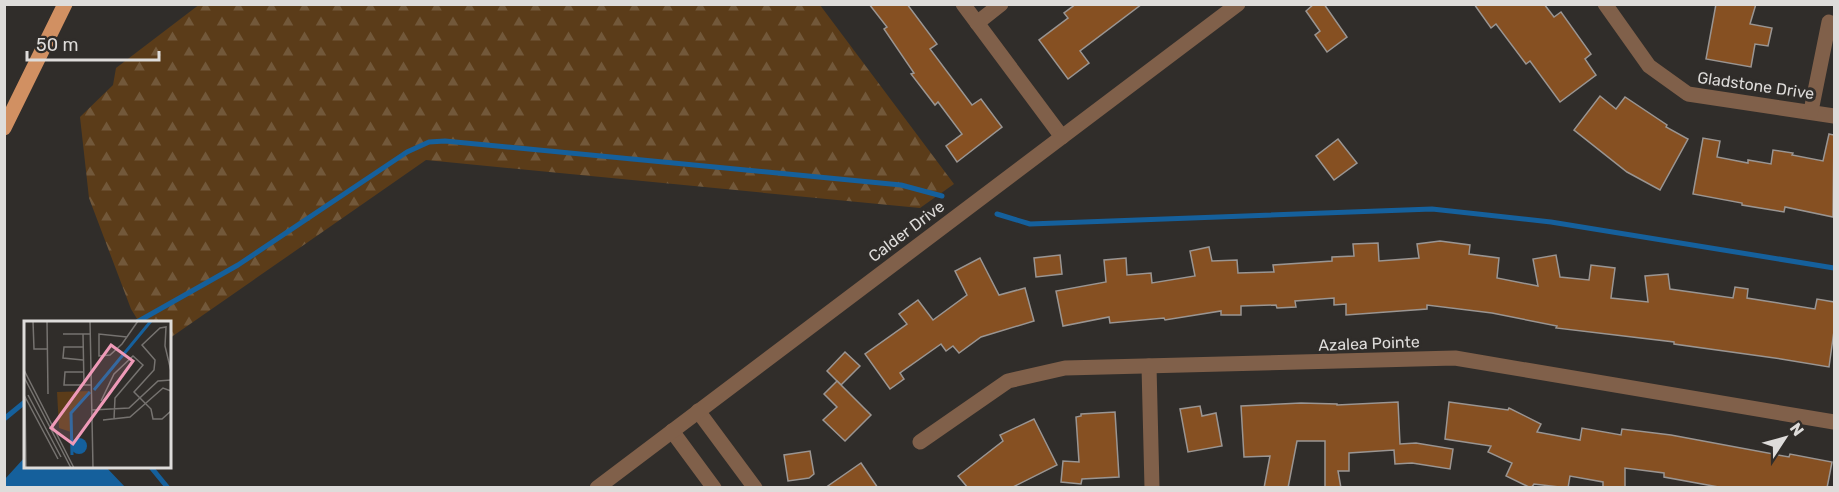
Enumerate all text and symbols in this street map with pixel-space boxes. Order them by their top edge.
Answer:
scale bar [27,24,159,62]
text: 50 m [36,34,79,56]
street label: Gladstone Drive [1696,68,1816,103]
street label: Calder Drive [865,197,948,266]
inset map [24,321,171,468]
street label: Azalea Pointe [1318,332,1420,355]
north arrow [1755,408,1815,468]
text: N [1786,419,1808,440]

